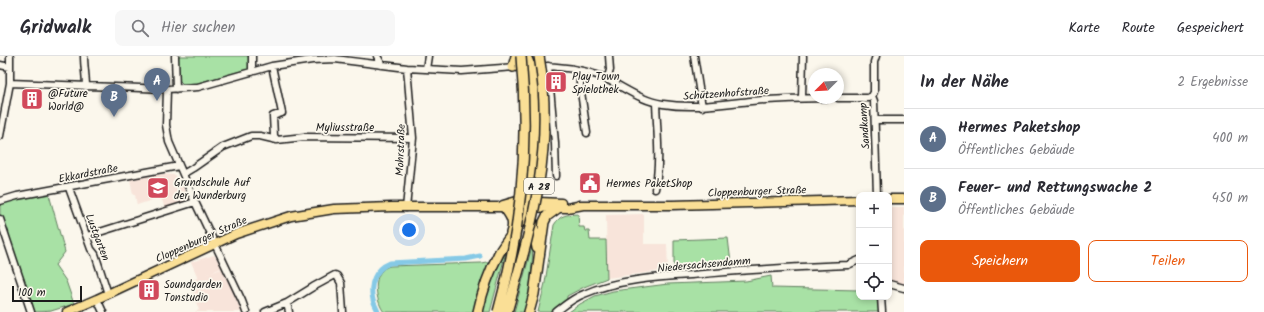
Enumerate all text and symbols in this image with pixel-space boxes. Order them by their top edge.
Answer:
search box [115,10,395,46]
text: Gridwalk [20,13,91,43]
text: Hier suchen [161,16,235,40]
icon: search [129,17,151,39]
text: Karte [1069,17,1100,39]
text: Route [1122,17,1155,39]
text: Gespeichert [1177,17,1244,39]
pin: A [144,68,170,101]
place label: Play Town Spielothek [572,68,620,99]
north arrow [808,68,844,104]
building icon: Play Town Spielothek [543,69,569,95]
text: In der Nähe [920,69,1009,96]
text: 2 Ergebnisse [1178,72,1248,93]
street label: Schützenhofstraße [683,82,770,106]
pin: B [101,84,127,117]
place label: @Future World@ [48,85,88,116]
building icon: @Future World@ [19,86,45,112]
street label: Sandkamp [854,101,876,150]
text: Hermes Paketshop [958,116,1081,140]
street label: Myliusstraße [316,119,374,137]
street label: Mohrstraße [391,124,411,176]
text: A [929,128,937,149]
text: 400 m [1212,128,1248,149]
text: Öffentliches Gebäude [958,140,1075,161]
street label: Ekkardstraße [57,159,119,189]
public building icon: Hermes PaketShop [577,170,603,196]
place label: Grundschule Auf der Wunderburg [174,174,252,205]
school or university icon: Grundschule Auf der Wunderburg [145,175,171,201]
place label: Hermes PaketShop [606,175,693,193]
text: Feuer- und Rettungswache 2 [958,176,1152,200]
road number: A 28 [524,178,554,194]
street label: Cloppenburger Straße [707,181,807,203]
text: B [929,188,937,209]
text: 450 m [1212,188,1248,209]
map controls [856,192,892,300]
button: + [856,192,892,228]
text: Öffentliches Gebäude [958,200,1075,221]
street label: Lustgarten [80,211,114,264]
street label: Cloppenburger Straße [153,212,250,268]
your location [399,220,419,240]
button: − [856,228,892,264]
button: Speichern [920,240,1080,282]
button: Teilen [1088,240,1248,282]
street label: Niedersachsendamm [657,252,752,278]
button: locate [856,264,892,300]
place label: Soundgarden Tonstudio [164,276,222,307]
building icon: Soundgarden Tonstudio [136,277,162,303]
scale bar [12,284,82,303]
text: 100 m [18,284,46,302]

